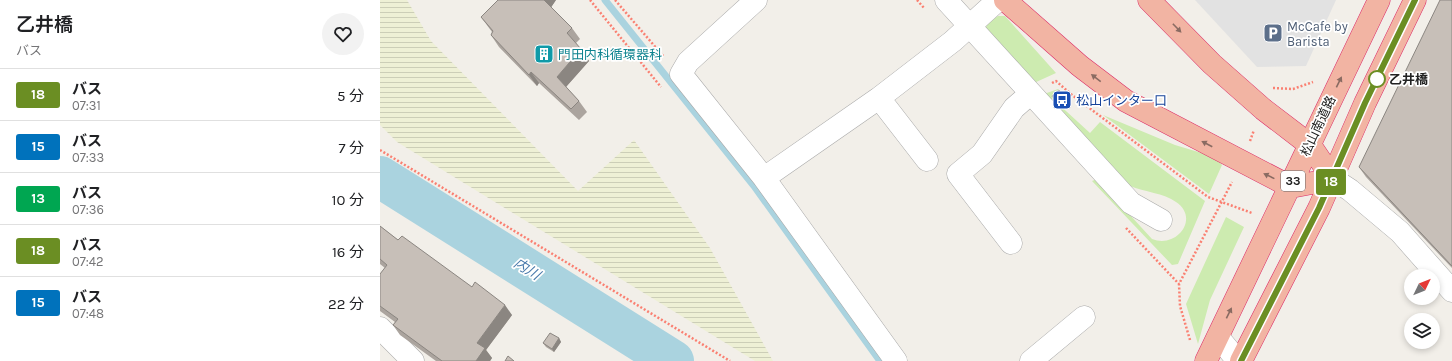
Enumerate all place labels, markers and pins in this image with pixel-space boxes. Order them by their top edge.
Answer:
place label: McCafe by Barista [1287,19,1348,49]
parking icon: McCafe by Barista [1262,22,1284,44]
building icon: 門田内科循環器科 [533,43,555,65]
place label: 門田内科循環器科 [558,47,662,62]
marker: 乙井橋 [1368,70,1386,88]
place label: 乙井橋 [1389,72,1428,87]
bus stop icon: 松山インター口 [1051,89,1073,111]
place label: 松山インター口 [1076,93,1167,108]

